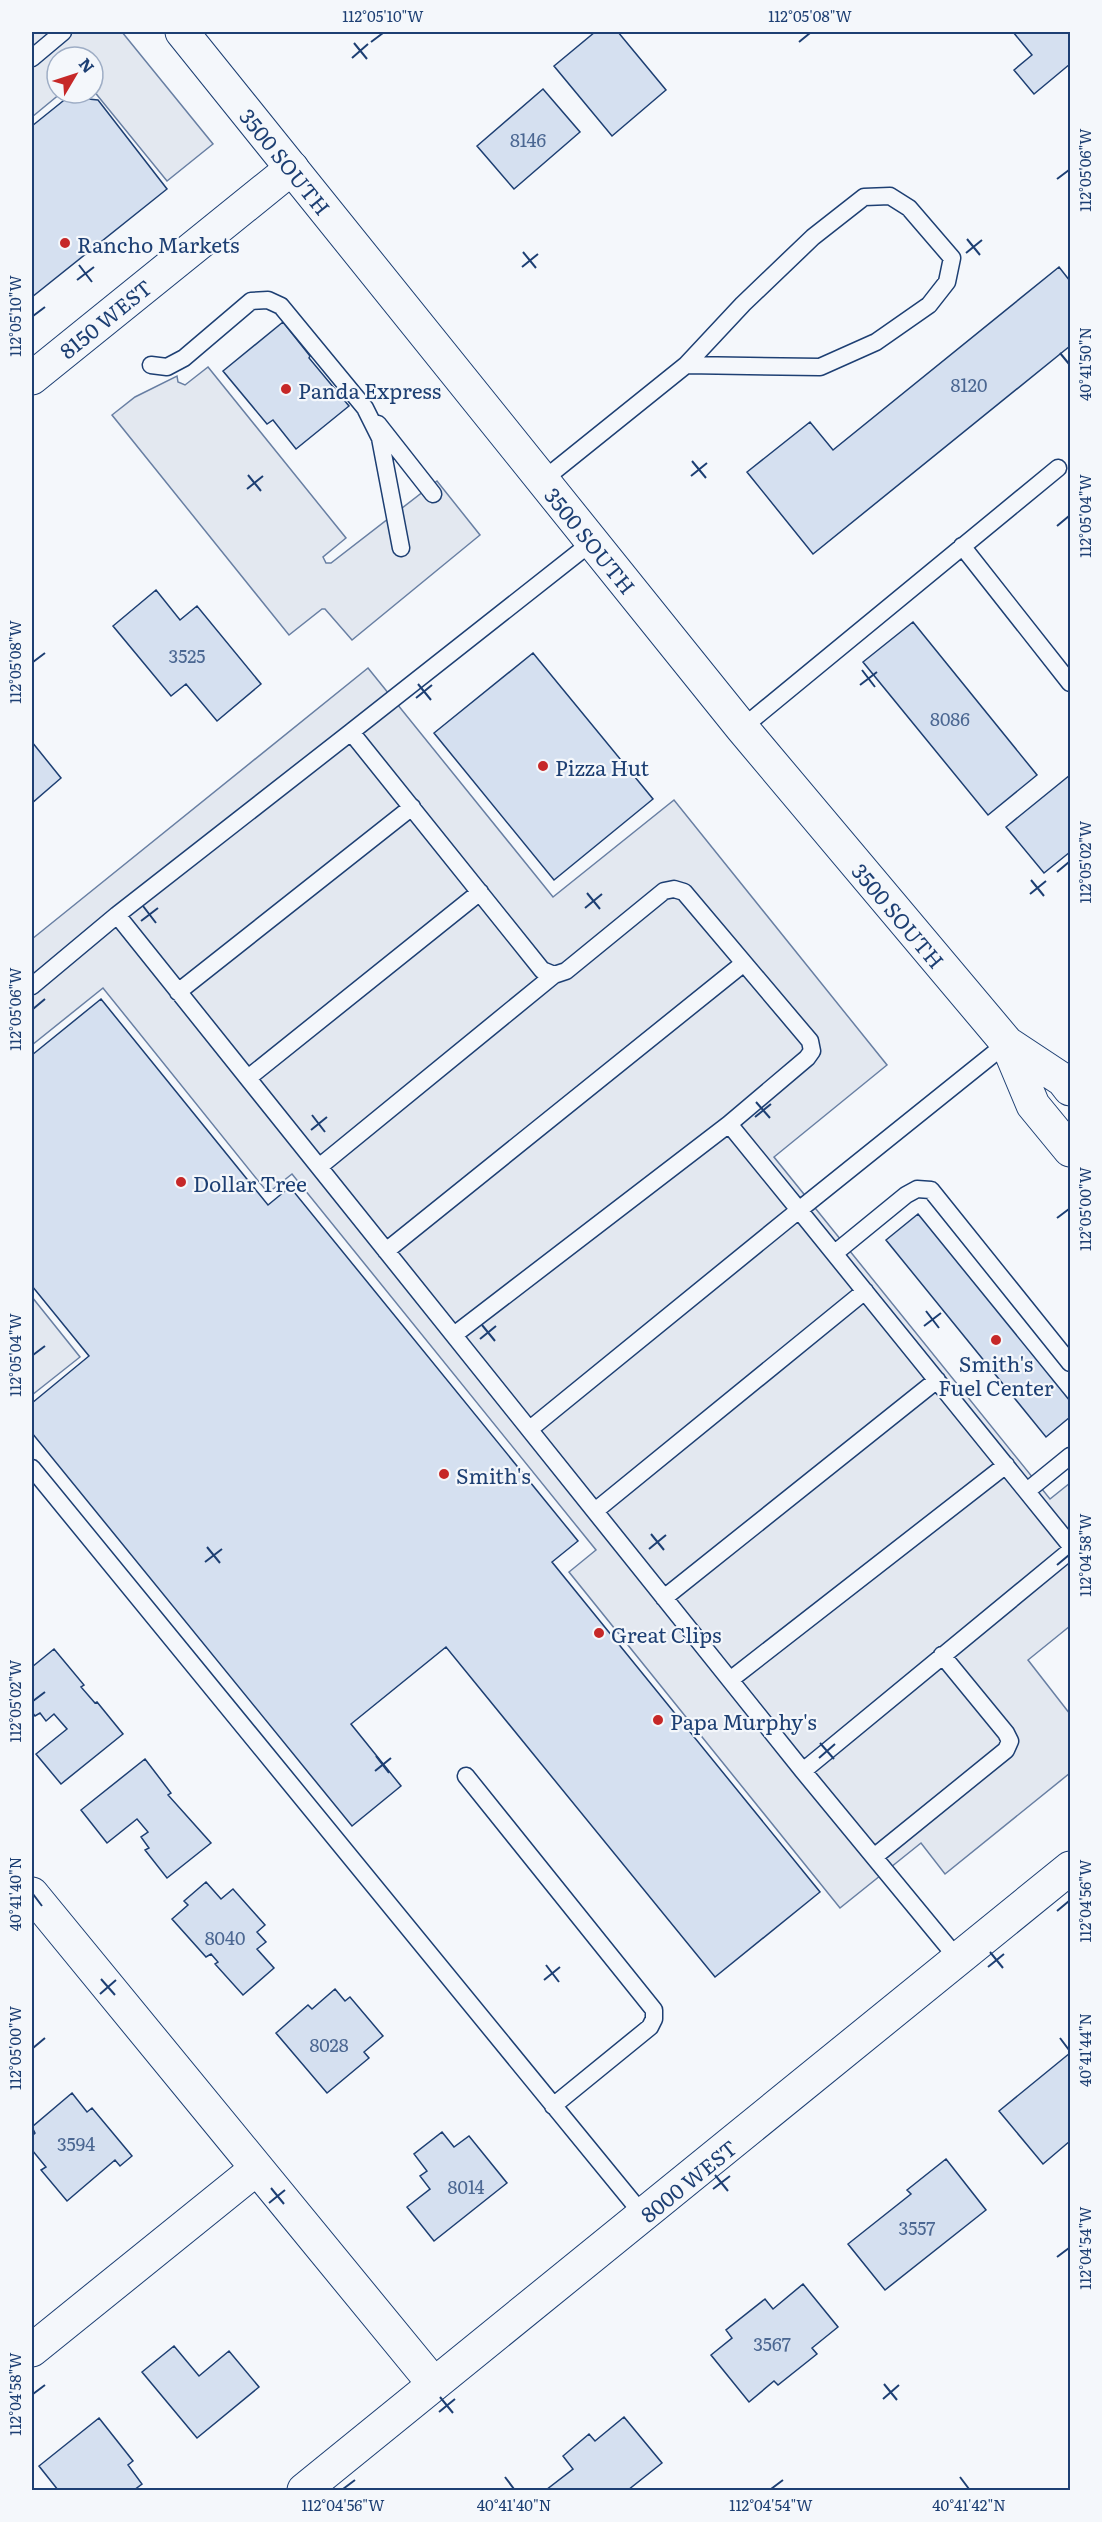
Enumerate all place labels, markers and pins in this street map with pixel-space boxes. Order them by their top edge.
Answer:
place label: Rancho Markets [77,228,239,259]
marker: Rancho Markets [58,236,72,250]
place label: Panda Express [298,374,441,405]
marker: Panda Express [279,382,293,396]
place label: Pizza Hut [555,751,649,782]
marker: Pizza Hut [536,759,550,773]
place label: Dollar Tree [193,1167,307,1198]
marker: Dollar Tree [174,1175,188,1189]
marker: Smith's Fuel Center [989,1333,1003,1347]
place label: Smith's Fuel Center [938,1347,1054,1402]
place label: Smith's [456,1459,531,1490]
marker: Smith's [437,1467,451,1481]
place label: Great Clips [611,1618,721,1649]
marker: Great Clips [592,1626,606,1640]
place label: Papa Murphy's [670,1705,817,1736]
marker: Papa Murphy's [651,1713,665,1727]

